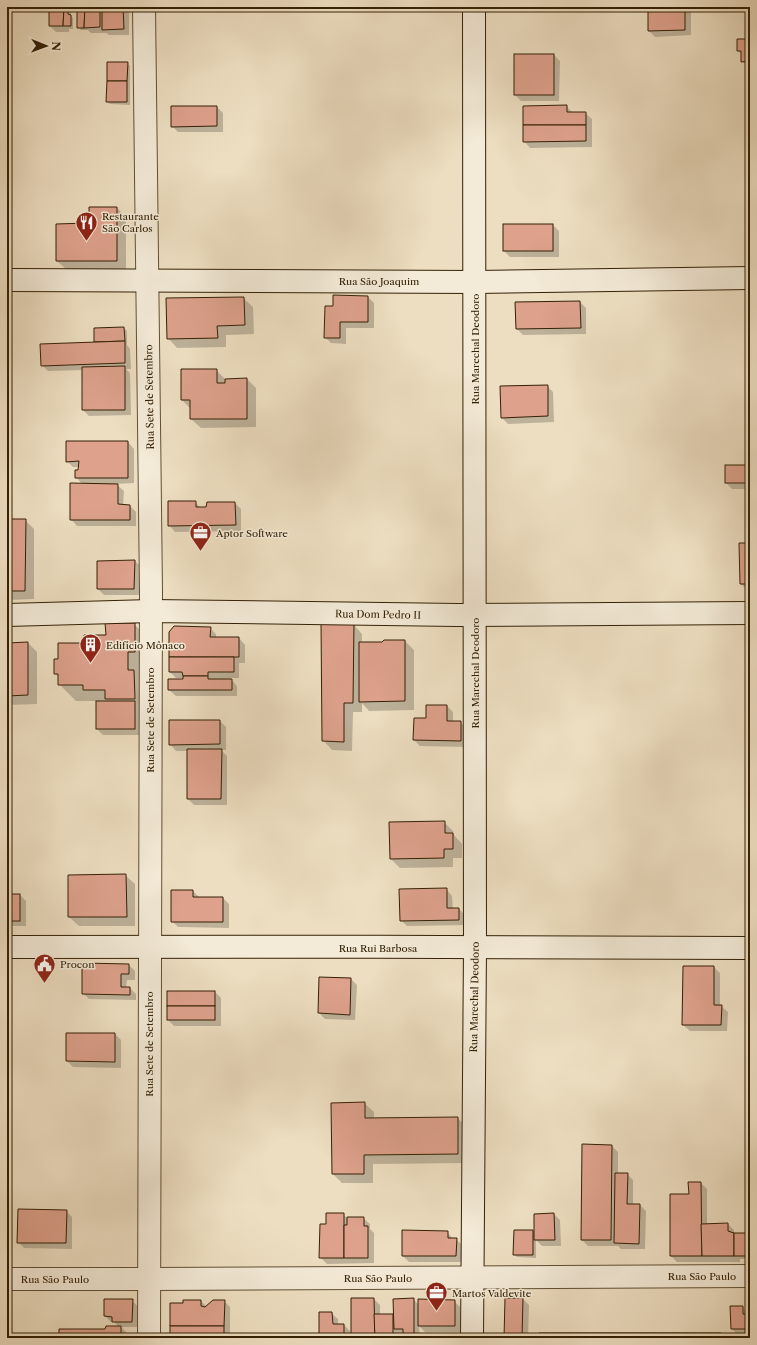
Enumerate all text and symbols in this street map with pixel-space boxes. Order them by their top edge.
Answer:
north arrow [26,26,66,66]
text: N [49,41,63,52]
restaurant icon: Restaurante São Carlos [74,209,100,242]
place label: Restaurante São Carlos [102,210,159,235]
street label: Rua São Joaquim [339,275,420,288]
street label: Rua Marechal Deodoro [469,294,482,404]
street label: Rua Sete de Setembro [142,344,157,450]
office icon: Aptor Software [187,520,213,553]
place label: Aptor Software [215,527,288,540]
street label: Rua Dom Pedro II [335,607,421,622]
street label: Rua Marechal Deodoro [469,618,482,728]
building icon: Edifício Mônaco [78,632,104,665]
place label: Edifício Mônaco [106,639,185,652]
street label: Rua Sete de Setembro [144,667,157,773]
street label: Rua Marechal Deodoro [467,941,482,1053]
street label: Rua Rui Barbosa [339,942,418,955]
public building icon: Procon [32,951,58,984]
place label: Procon [60,958,95,971]
street label: Rua Sete de Setembro [143,991,156,1097]
street label: Rua São Paulo [668,1270,736,1283]
street label: Rua São Paulo [344,1272,412,1285]
street label: Rua São Paulo [21,1273,89,1286]
office icon: Martos Valdevite [423,1280,449,1313]
place label: Martos Valdevite [452,1287,532,1300]

